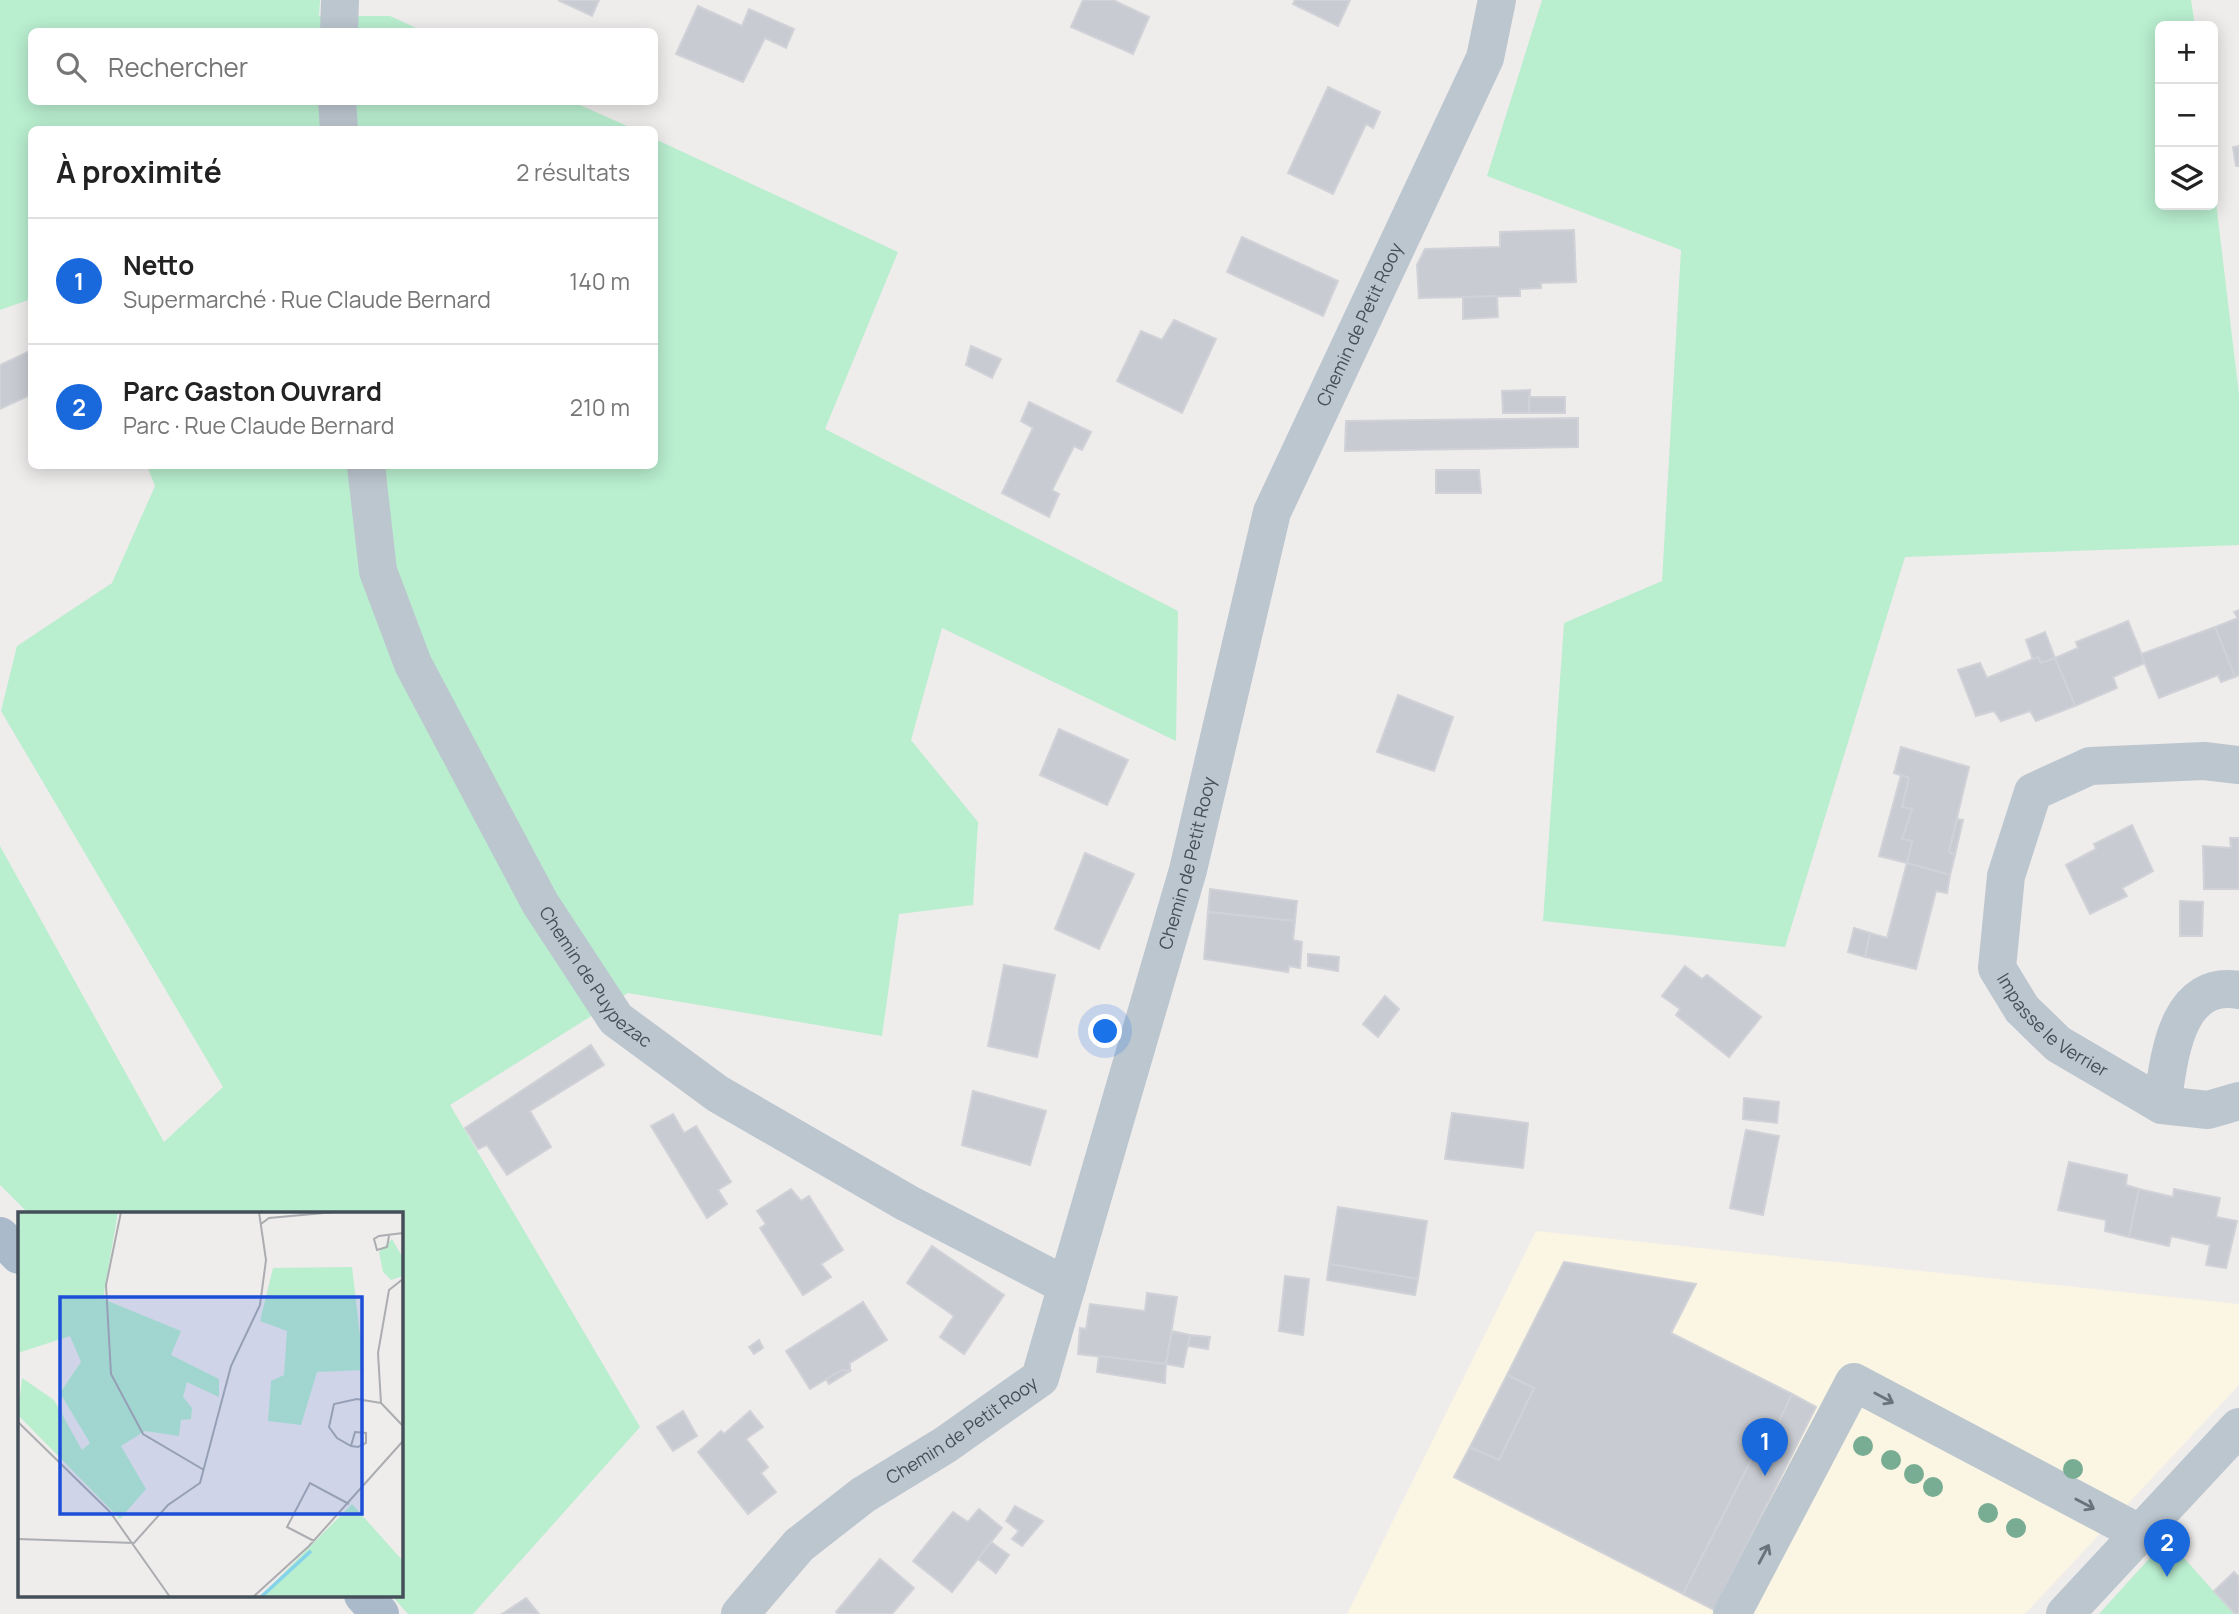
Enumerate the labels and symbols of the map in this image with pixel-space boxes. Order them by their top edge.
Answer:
street label: Chemin de Petit Rooy [1310,238,1408,410]
street label: Chemin de Petit Rooy [1152,774,1221,952]
street label: Chemin de Puypezac [534,901,657,1052]
street label: Impasse le Verrier [1992,968,2113,1082]
your location [1088,1014,1122,1048]
inset map [18,1212,402,1596]
street label: Chemin de Petit Rooy [881,1370,1042,1489]
one-way arrow [1873,1392,1894,1405]
pin: 1 [1742,1418,1788,1476]
one-way arrow [2074,1498,2095,1512]
pin: 2 [2144,1519,2190,1577]
one-way arrow [1758,1544,1771,1565]

